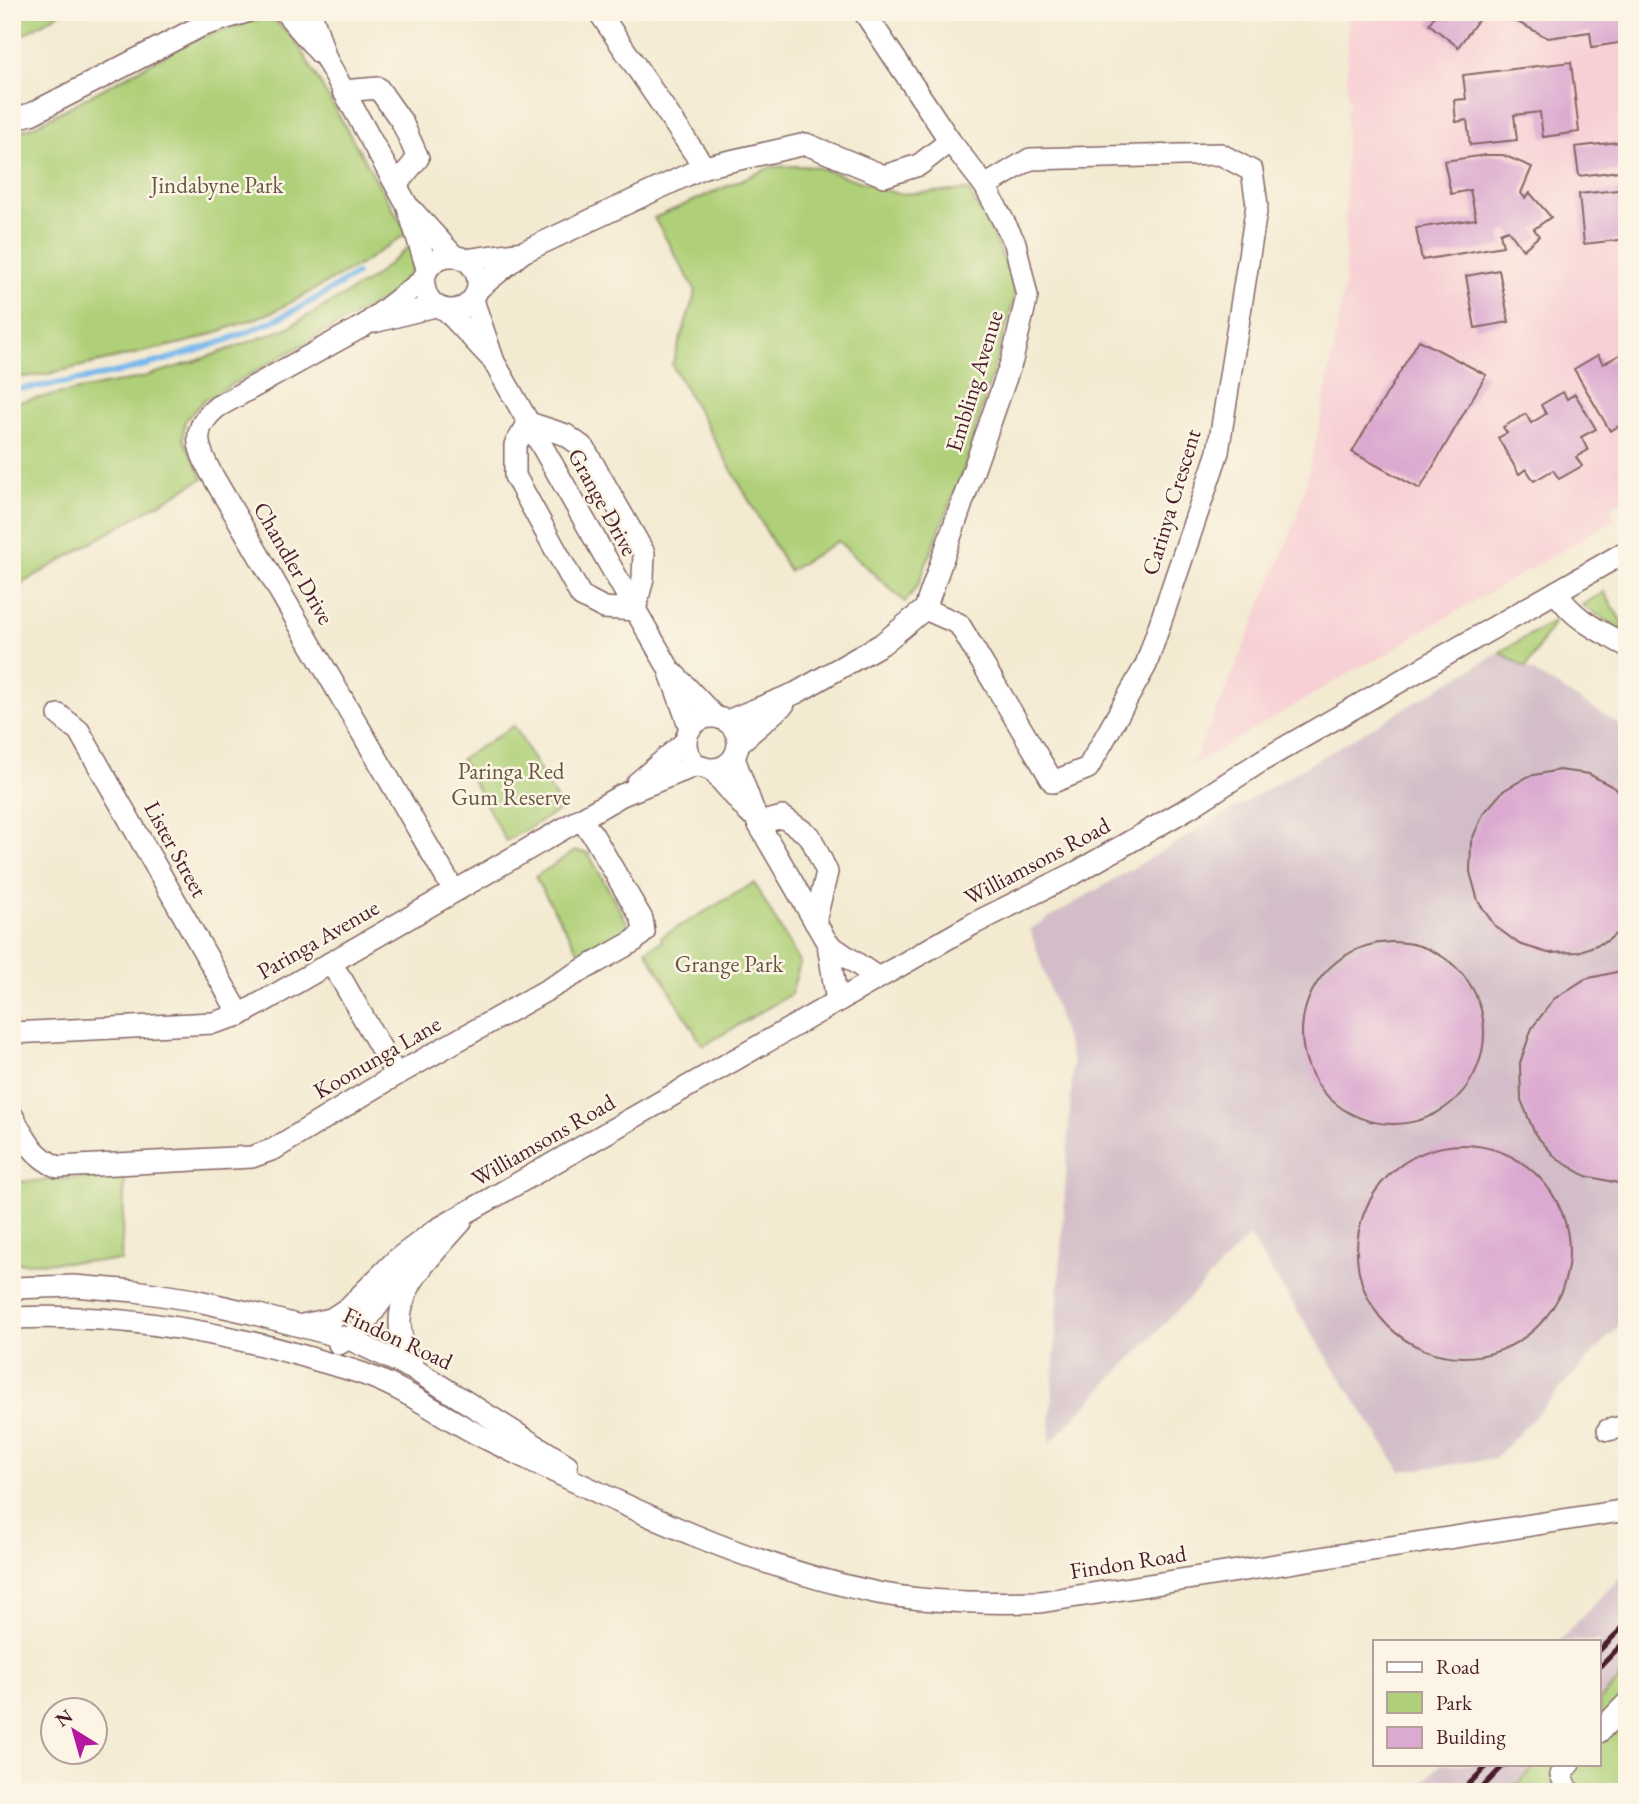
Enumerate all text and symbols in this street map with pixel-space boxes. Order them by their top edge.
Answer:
park label: Jindabyne Park [149,170,285,200]
street label: Embling Avenue [938,307,1010,455]
street label: Carinya Crescent [1135,425,1208,579]
street label: Grange Drive [561,443,645,561]
street label: Chandler Drive [247,496,341,630]
park label: Paringa Red Gum Reserve [451,756,571,812]
street label: Lister Street [137,796,215,903]
street label: Williamsons Road [959,810,1115,912]
street label: Paringa Avenue [252,892,384,986]
park label: Grange Park [675,949,784,979]
street label: Koonunga Lane [308,1008,446,1106]
street label: Williamsons Road [466,1087,621,1193]
street label: Findon Road [338,1300,458,1377]
street label: Findon Road [1068,1538,1189,1586]
legend [1373,1640,1600,1766]
text: Road [1436,1653,1480,1680]
text: Park [1436,1689,1473,1716]
north arrow [38,1696,108,1766]
text: N [50,1703,78,1732]
text: Building [1436,1723,1506,1750]

